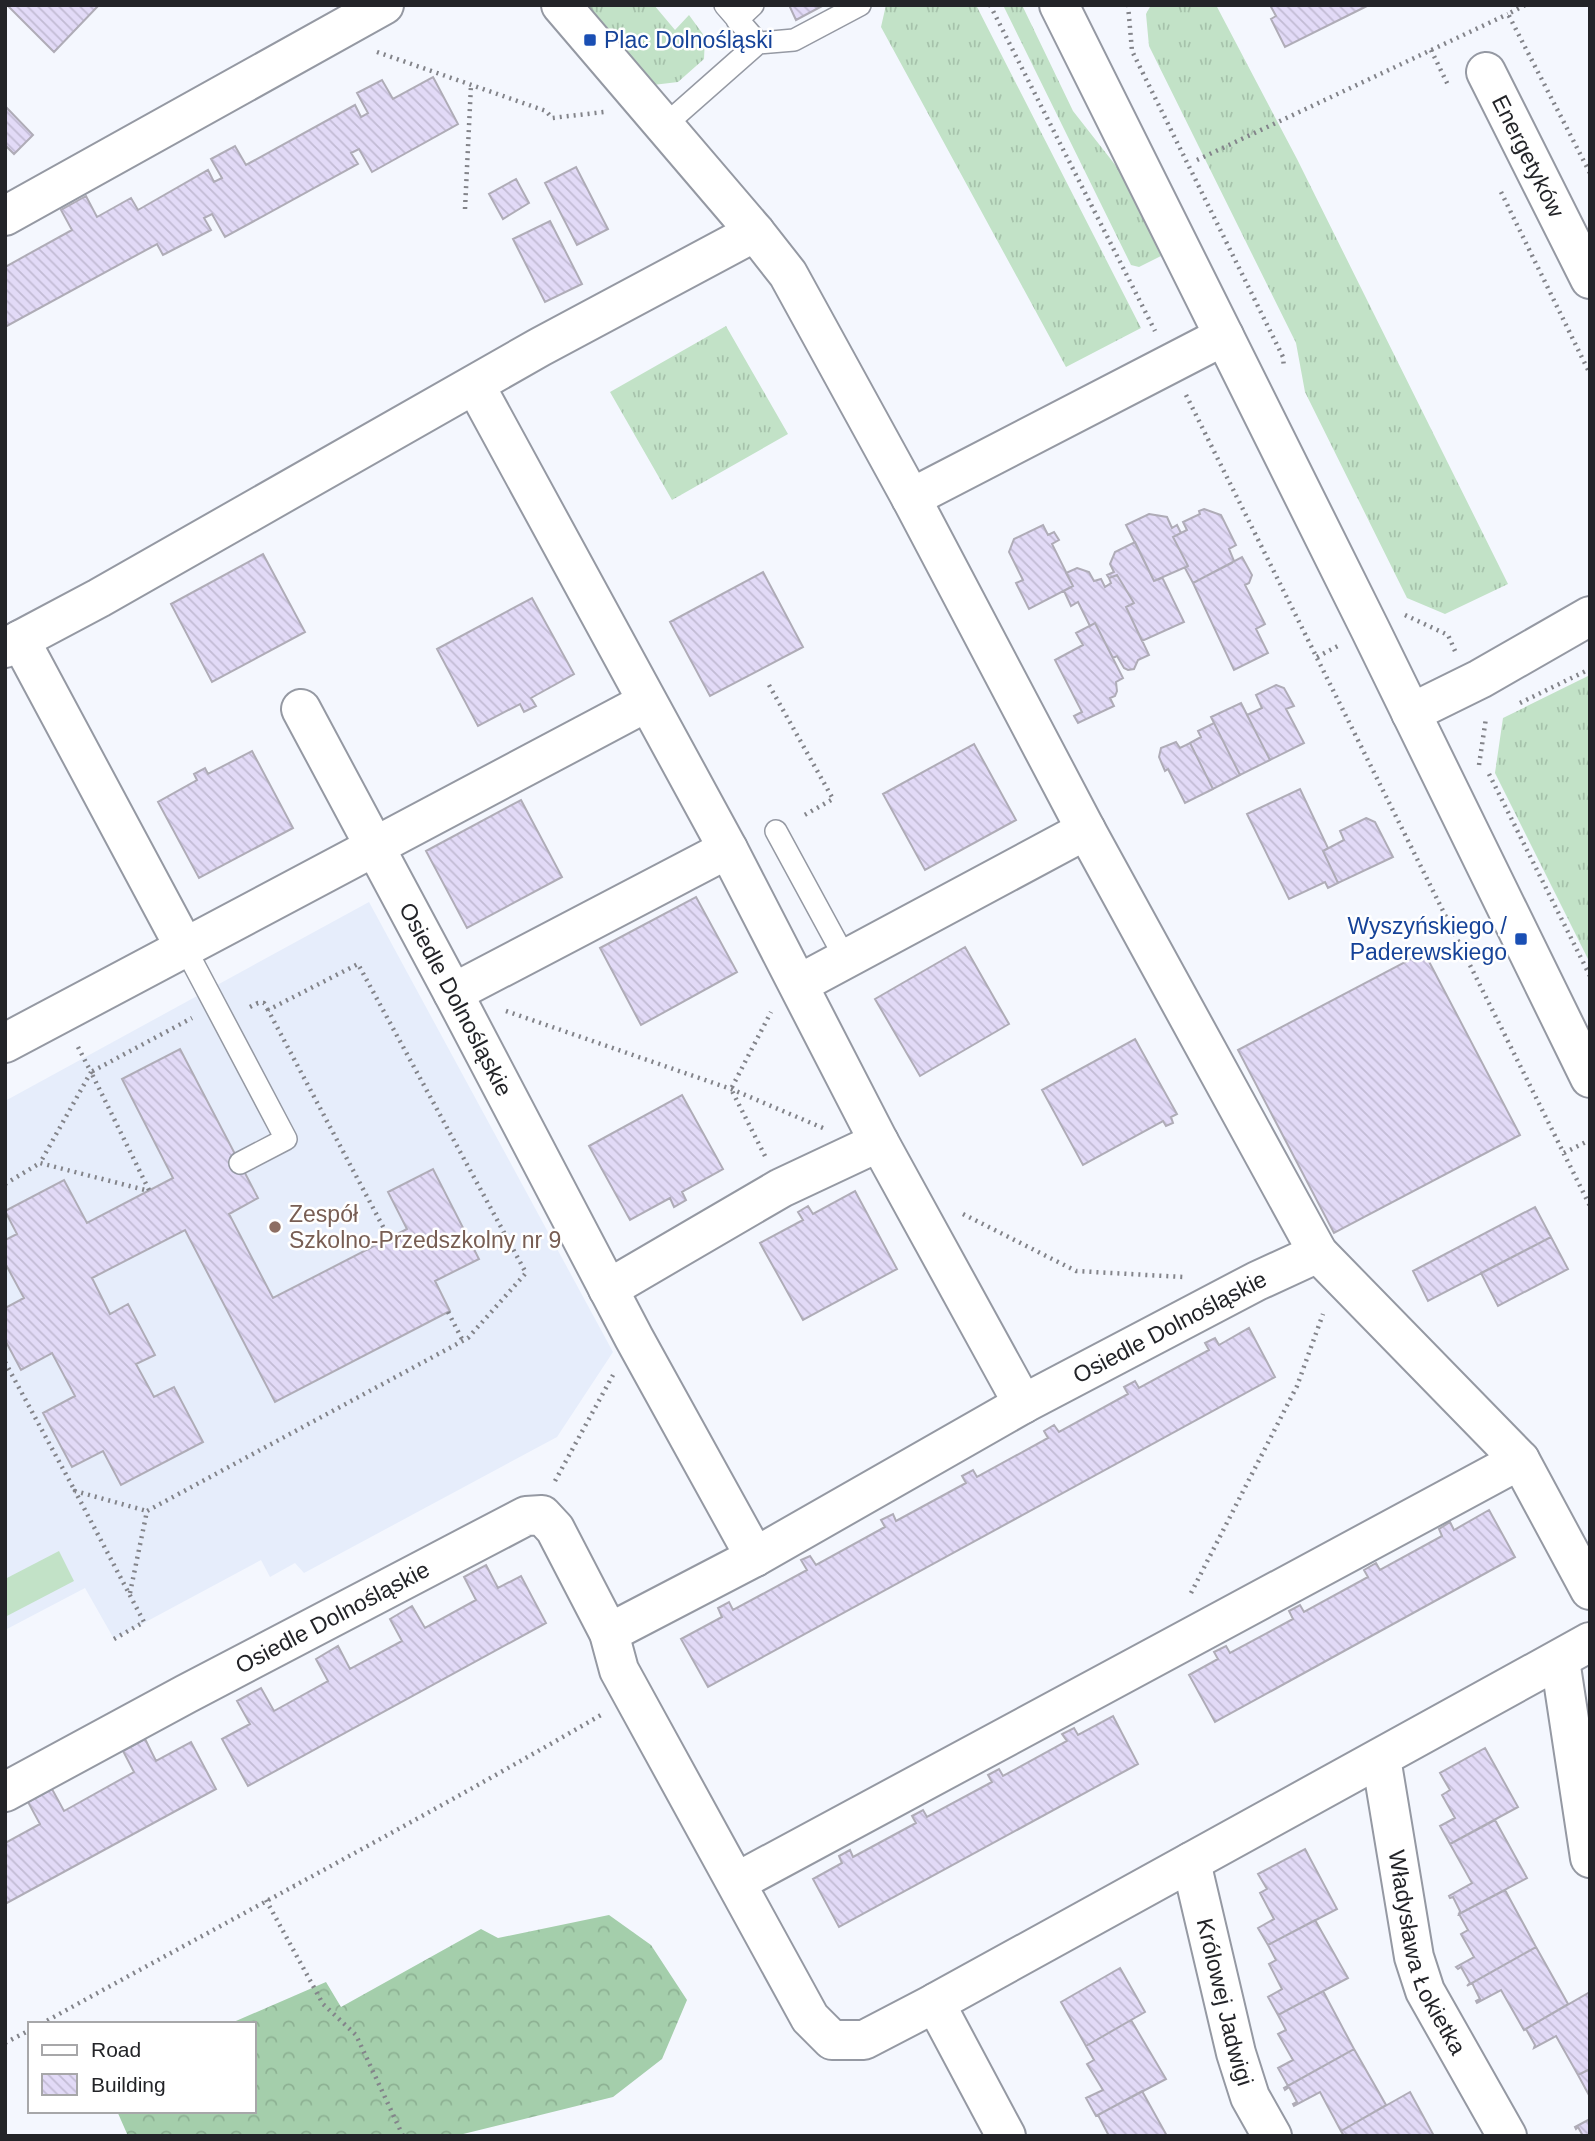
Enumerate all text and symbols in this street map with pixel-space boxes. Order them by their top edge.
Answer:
place label: Plac Dolnośląski [604,27,773,53]
marker: Plac Dolnośląski [582,32,598,48]
street label: Energetyków [1487,91,1570,222]
street label: Osiedle Dolnośląskie [394,898,518,1100]
place label: Wyszyńskiego / Paderewskiego [1347,913,1508,965]
marker: Wyszyńskiego / Paderewskiego [1513,931,1529,947]
place label: Zespół Szkolno-Przedszkolny nr 9 [289,1201,561,1253]
marker: Zespół Szkolno-Przedszkolny nr 9 [267,1219,283,1235]
street label: Osiedle Dolnośląskie [1069,1265,1271,1388]
street label: Osiedle Dolnośląskie [231,1556,434,1679]
street label: Władysława Łokietka [1383,1848,1471,2059]
street label: Królowej Jadwigi [1192,1916,1259,2089]
legend [28,2022,256,2113]
text: Road [91,2038,141,2061]
text: Building [91,2073,166,2096]

